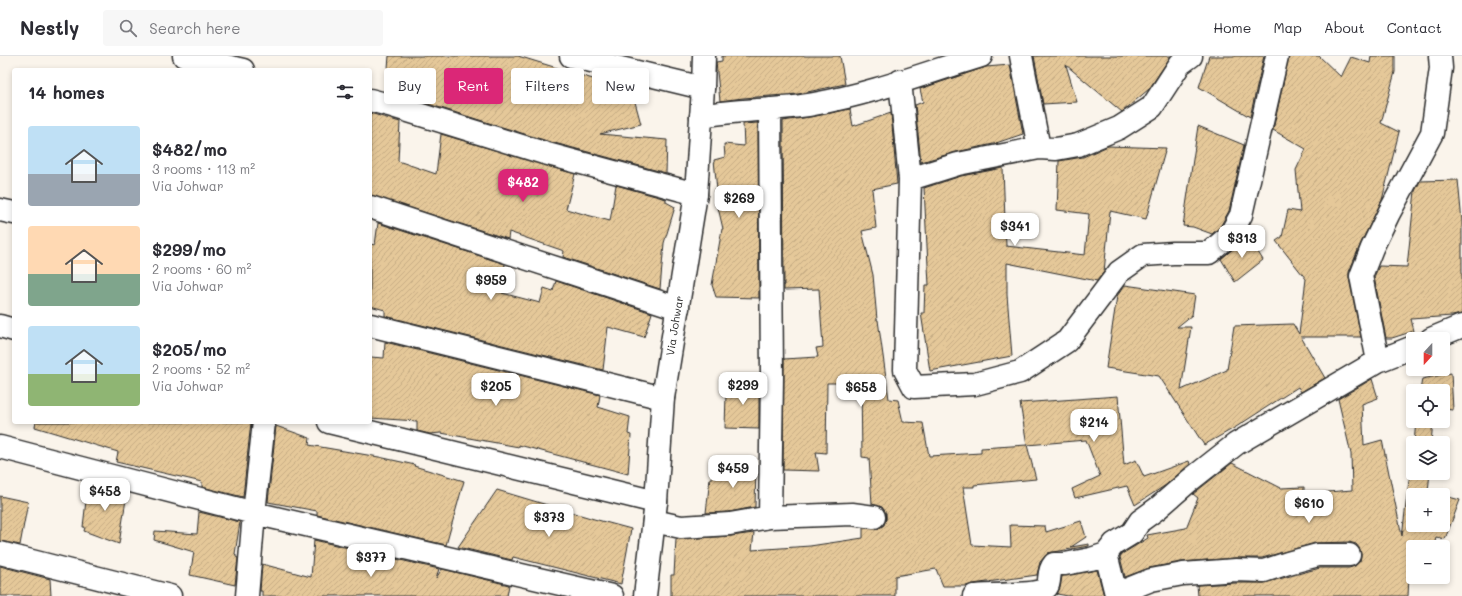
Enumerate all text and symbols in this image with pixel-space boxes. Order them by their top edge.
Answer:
search box [103,10,383,46]
text: Nestly [20,15,79,40]
icon: search [117,17,139,39]
text: Search here [149,18,240,38]
text: Home [1213,18,1251,37]
text: Map [1273,18,1302,37]
text: About [1324,18,1365,37]
text: Contact [1387,18,1442,37]
chip: Buy [384,68,436,104]
chip: Rent [444,68,503,104]
chip: Filters [511,68,584,104]
chip: New [592,68,649,104]
text: 14 homes [28,81,105,103]
icon: filters [334,81,356,103]
text: $482/mo [152,138,227,160]
icon: home [60,142,108,190]
text: 3 rooms · 113 m² [152,160,255,177]
pin: $482 [499,169,547,203]
text: $482 [507,173,539,190]
text: Via Johwar [152,177,224,194]
pin: $269 [715,185,763,219]
text: $269 [724,189,754,206]
pin: $341 [991,213,1039,247]
text: $341 [1000,217,1030,234]
pin: $313 [1218,225,1266,259]
text: $313 [1227,229,1257,246]
text: $299/mo [152,238,226,260]
icon: home [60,242,108,290]
text: 2 rooms · 60 m² [152,260,251,277]
pin: $959 [467,267,515,301]
text: $959 [475,271,507,288]
text: Via Johwar [152,277,224,294]
street label: Via Johwar [662,295,686,357]
north arrow [1406,332,1450,376]
map controls [1406,332,1450,584]
text: $205/mo [152,338,227,360]
icon: home [60,342,108,390]
text: 2 rooms · 52 m² [152,360,250,377]
pin: $299 [719,372,767,406]
pin: $205 [472,373,520,407]
pin: $658 [837,374,885,408]
text: $299 [728,376,758,393]
text: Via Johwar [152,377,224,394]
text: $205 [480,377,512,394]
text: $658 [845,378,877,395]
button: locate [1406,384,1450,428]
pin: $214 [1070,409,1118,443]
text: $214 [1079,413,1109,430]
button: layers [1406,436,1450,480]
pin: $459 [709,455,757,489]
text: $459 [717,459,749,476]
pin: $458 [81,478,129,512]
text: $458 [89,482,121,499]
button: + [1406,488,1450,532]
pin: $610 [1285,490,1333,524]
text: $610 [1294,494,1324,511]
pin: $373 [525,504,573,538]
text: $373 [534,508,564,525]
button: − [1406,540,1450,584]
pin: $377 [347,544,395,578]
text: $377 [356,548,386,565]

